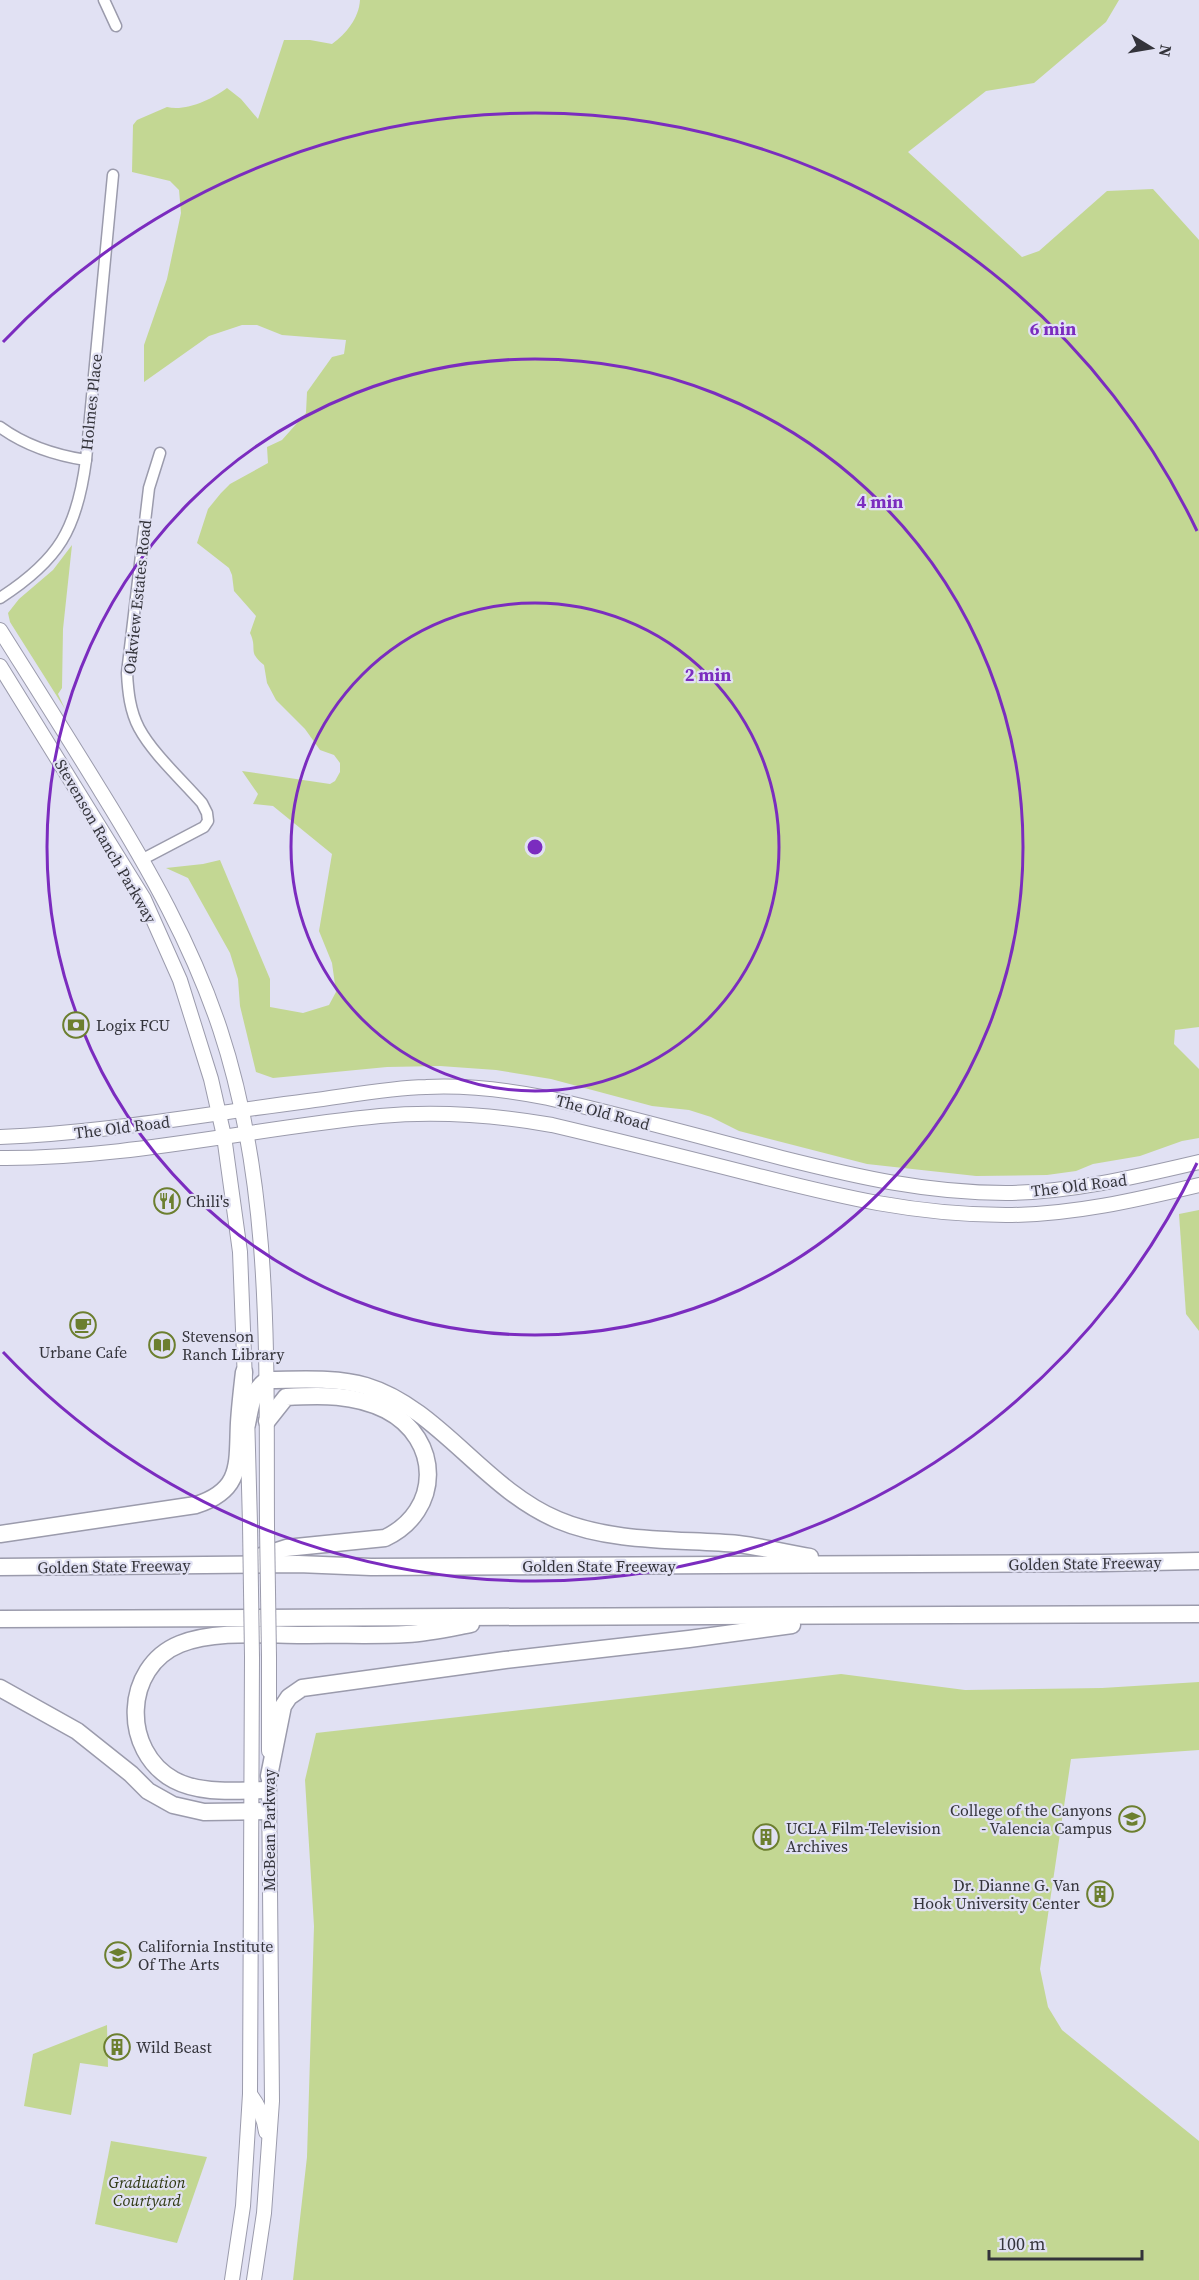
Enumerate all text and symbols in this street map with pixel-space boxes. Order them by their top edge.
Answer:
north arrow [1121,18,1181,78]
text: N [1154,43,1178,59]
text: 6 min [1030,316,1076,341]
street label: Holmes Place [75,353,107,451]
text: 4 min [857,489,903,514]
street label: Oakview Estates Road [118,519,156,675]
text: 2 min [685,662,731,687]
street label: Stevenson Ranch Parkway [50,755,162,928]
centre of rings [525,837,545,857]
bank icon: Logix FCU [61,1010,91,1040]
place label: Logix FCU [96,1014,171,1036]
street label: The Old Road [554,1089,652,1135]
street label: The Old Road [73,1110,171,1144]
street label: The Old Road [1030,1168,1128,1202]
restaurant icon: Chili's [152,1186,182,1216]
place label: Chili's [186,1190,229,1212]
cafe icon: Urbane Cafe [68,1310,98,1340]
place label: Stevenson Ranch Library [182,1325,285,1365]
library icon: Stevenson Ranch Library [147,1330,177,1360]
place label: Urbane Cafe [39,1341,127,1363]
street label: Golden State Freeway [1008,1551,1163,1575]
street label: Golden State Freeway [37,1554,192,1578]
street label: Golden State Freeway [522,1555,676,1577]
street label: McBean Parkway [258,1768,280,1891]
place label: College of the Canyons - Valencia Campus [950,1799,1112,1839]
school or university icon: College of the Canyons - Valencia Campus [1117,1804,1147,1834]
place label: UCLA Film-Television Archives [786,1817,941,1857]
building icon: UCLA Film-Television Archives [751,1822,781,1852]
place label: Dr. Dianne G. Van Hook University Center [913,1874,1080,1914]
building icon: Dr. Dianne G. Van Hook University Center [1085,1879,1115,1909]
place label: California Institute Of The Arts [138,1935,274,1975]
school or university icon: California Institute Of The Arts [103,1940,133,1970]
building icon: Wild Beast [102,2032,132,2062]
place label: Wild Beast [136,2036,213,2058]
park label: Graduation Courtyard [108,2171,186,2211]
scale bar [989,2223,1142,2261]
text: 100 m [998,2231,1045,2256]

